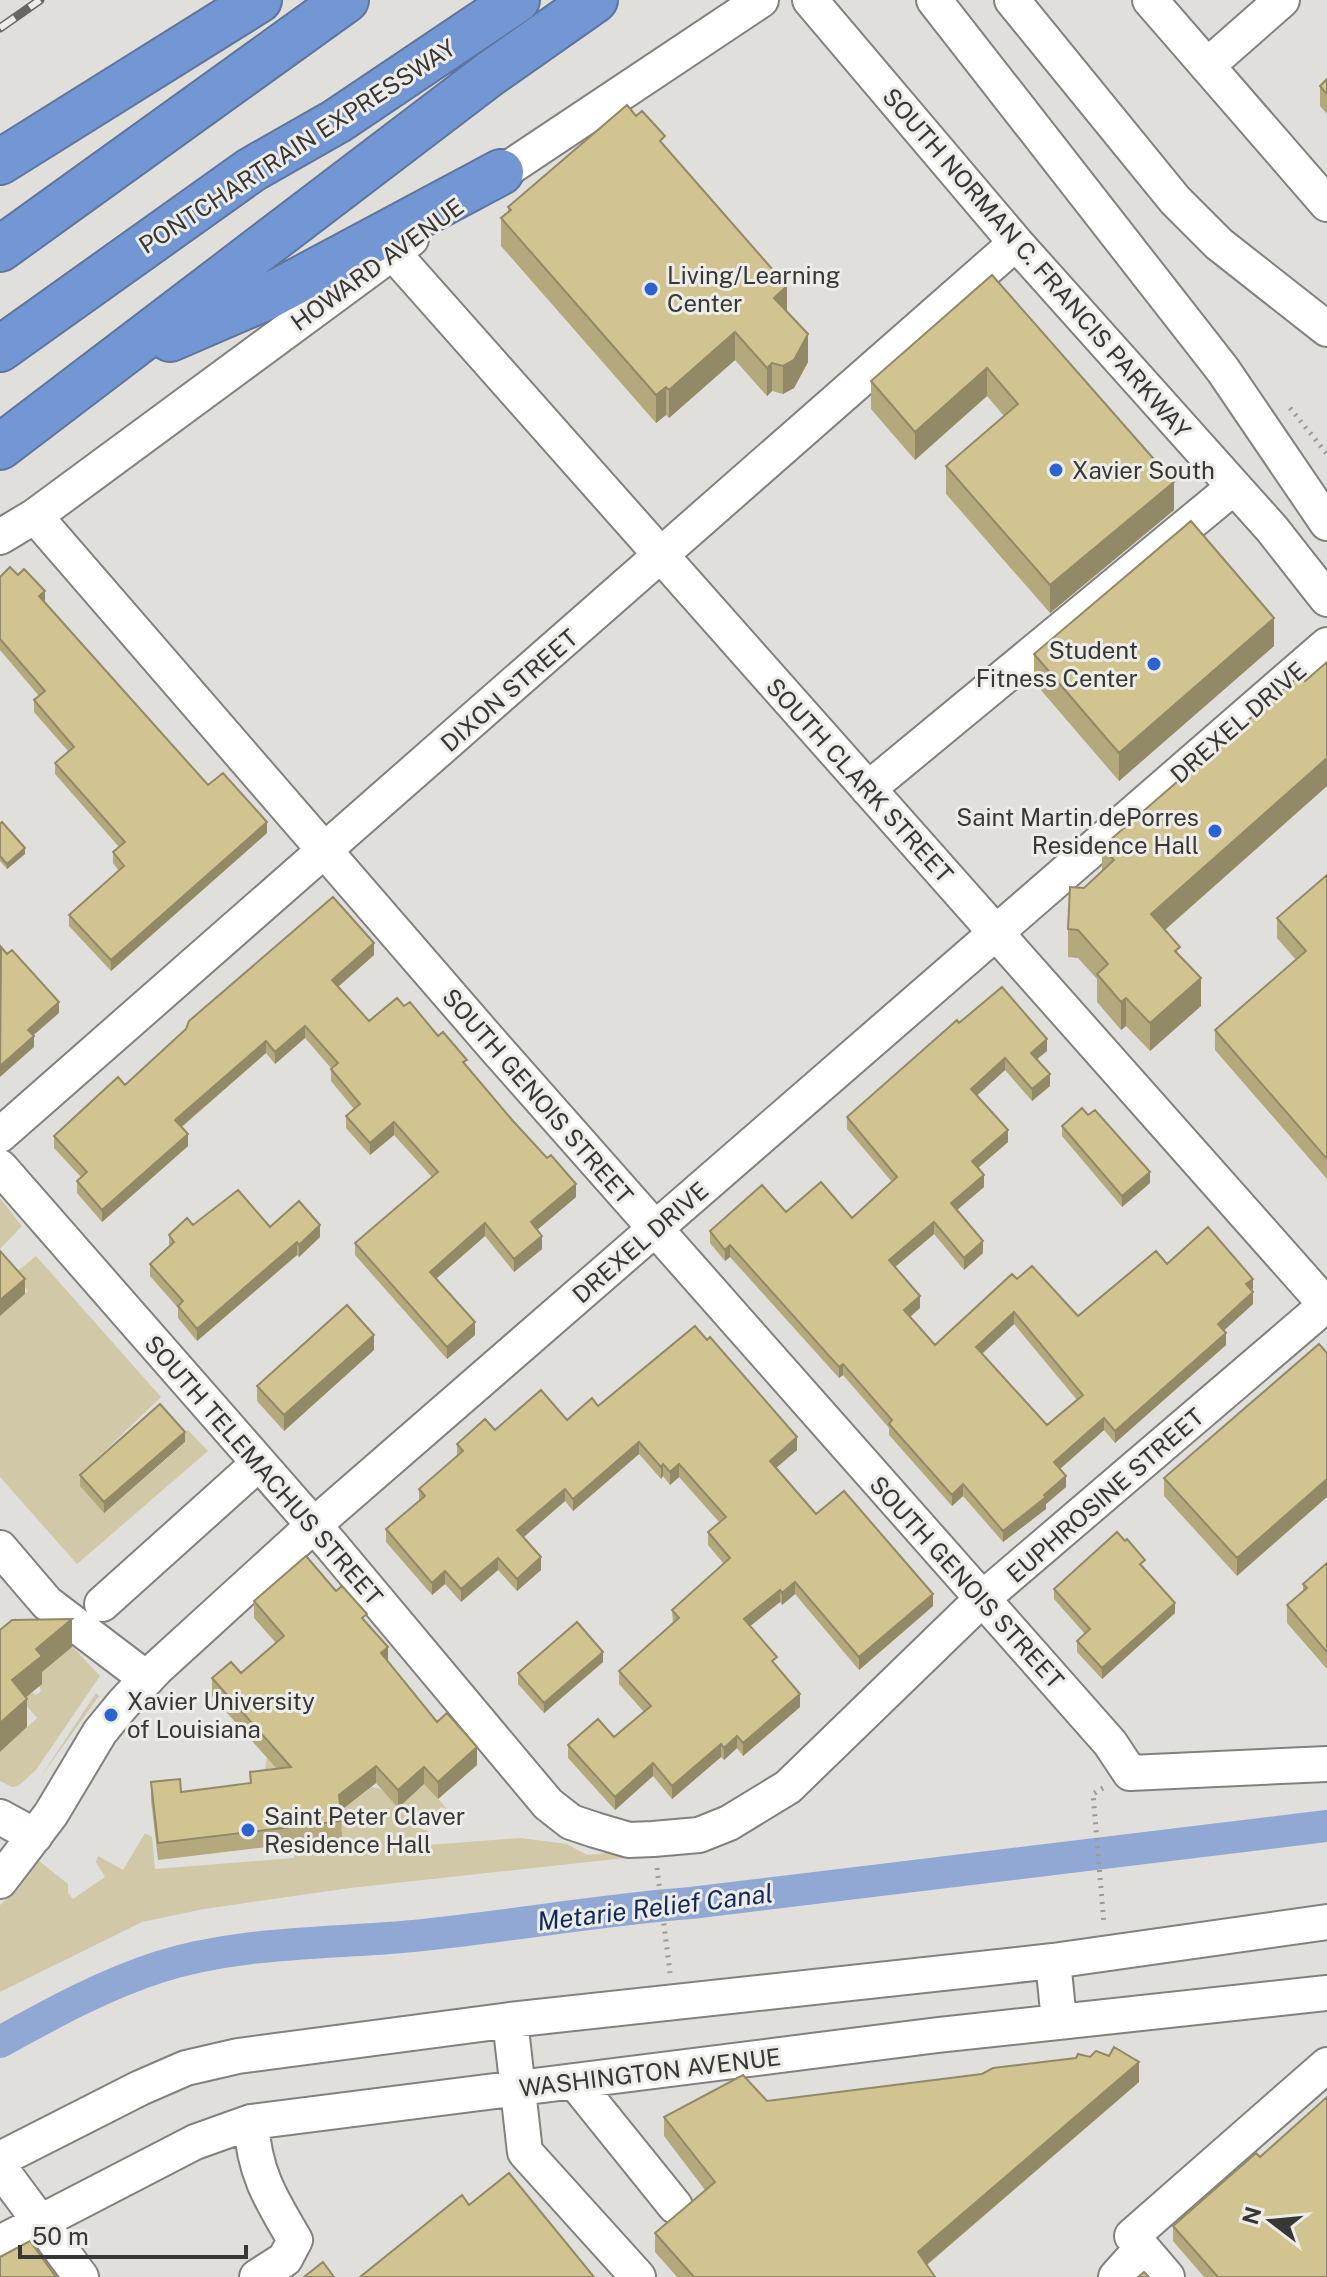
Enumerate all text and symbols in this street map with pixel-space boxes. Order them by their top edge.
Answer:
street label: PONTCHARTRAIN EXPRESSWAY [134,33,461,259]
street label: SOUTH NORMAN C. FRANCIS PARKWAY [877,82,1197,444]
street label: HOWARD AVENUE [285,192,469,336]
place label: Living/Learning Center [667,261,840,317]
marker: Living/Learning Center [642,280,660,298]
place label: Xavier South [1072,456,1215,484]
marker: Xavier South [1047,461,1065,479]
street label: DIXON STREET [435,623,583,757]
place label: Student Fitness Center [976,636,1138,692]
marker: Student Fitness Center [1145,655,1163,673]
street label: DREXEL DRIVE [1165,656,1311,788]
street label: SOUTH CLARK STREET [761,672,959,888]
place label: Saint Martin dePorres Residence Hall [956,803,1199,859]
marker: Saint Martin dePorres Residence Hall [1206,822,1224,840]
street label: SOUTH GENOIS STREET [437,983,639,1209]
street label: DREXEL DRIVE [567,1176,713,1308]
street label: SOUTH TELEMACHUS STREET [139,1329,389,1611]
street label: EUPHROSINE STREET [1001,1402,1209,1588]
street label: SOUTH GENOIS STREET [864,1470,1070,1694]
place label: Xavier University of Louisiana [127,1687,315,1743]
marker: Xavier University of Louisiana [102,1706,120,1724]
place label: Saint Peter Claver Residence Hall [264,1802,465,1858]
marker: Saint Peter Claver Residence Hall [239,1821,257,1839]
water label: Metarie Relief Canal [535,1877,775,1937]
street label: WASHINGTON AVENUE [518,2042,782,2102]
north arrow [1231,2181,1311,2261]
text: N [1237,2204,1267,2227]
scale bar [20,2209,246,2259]
text: 50 m [32,2222,89,2250]

